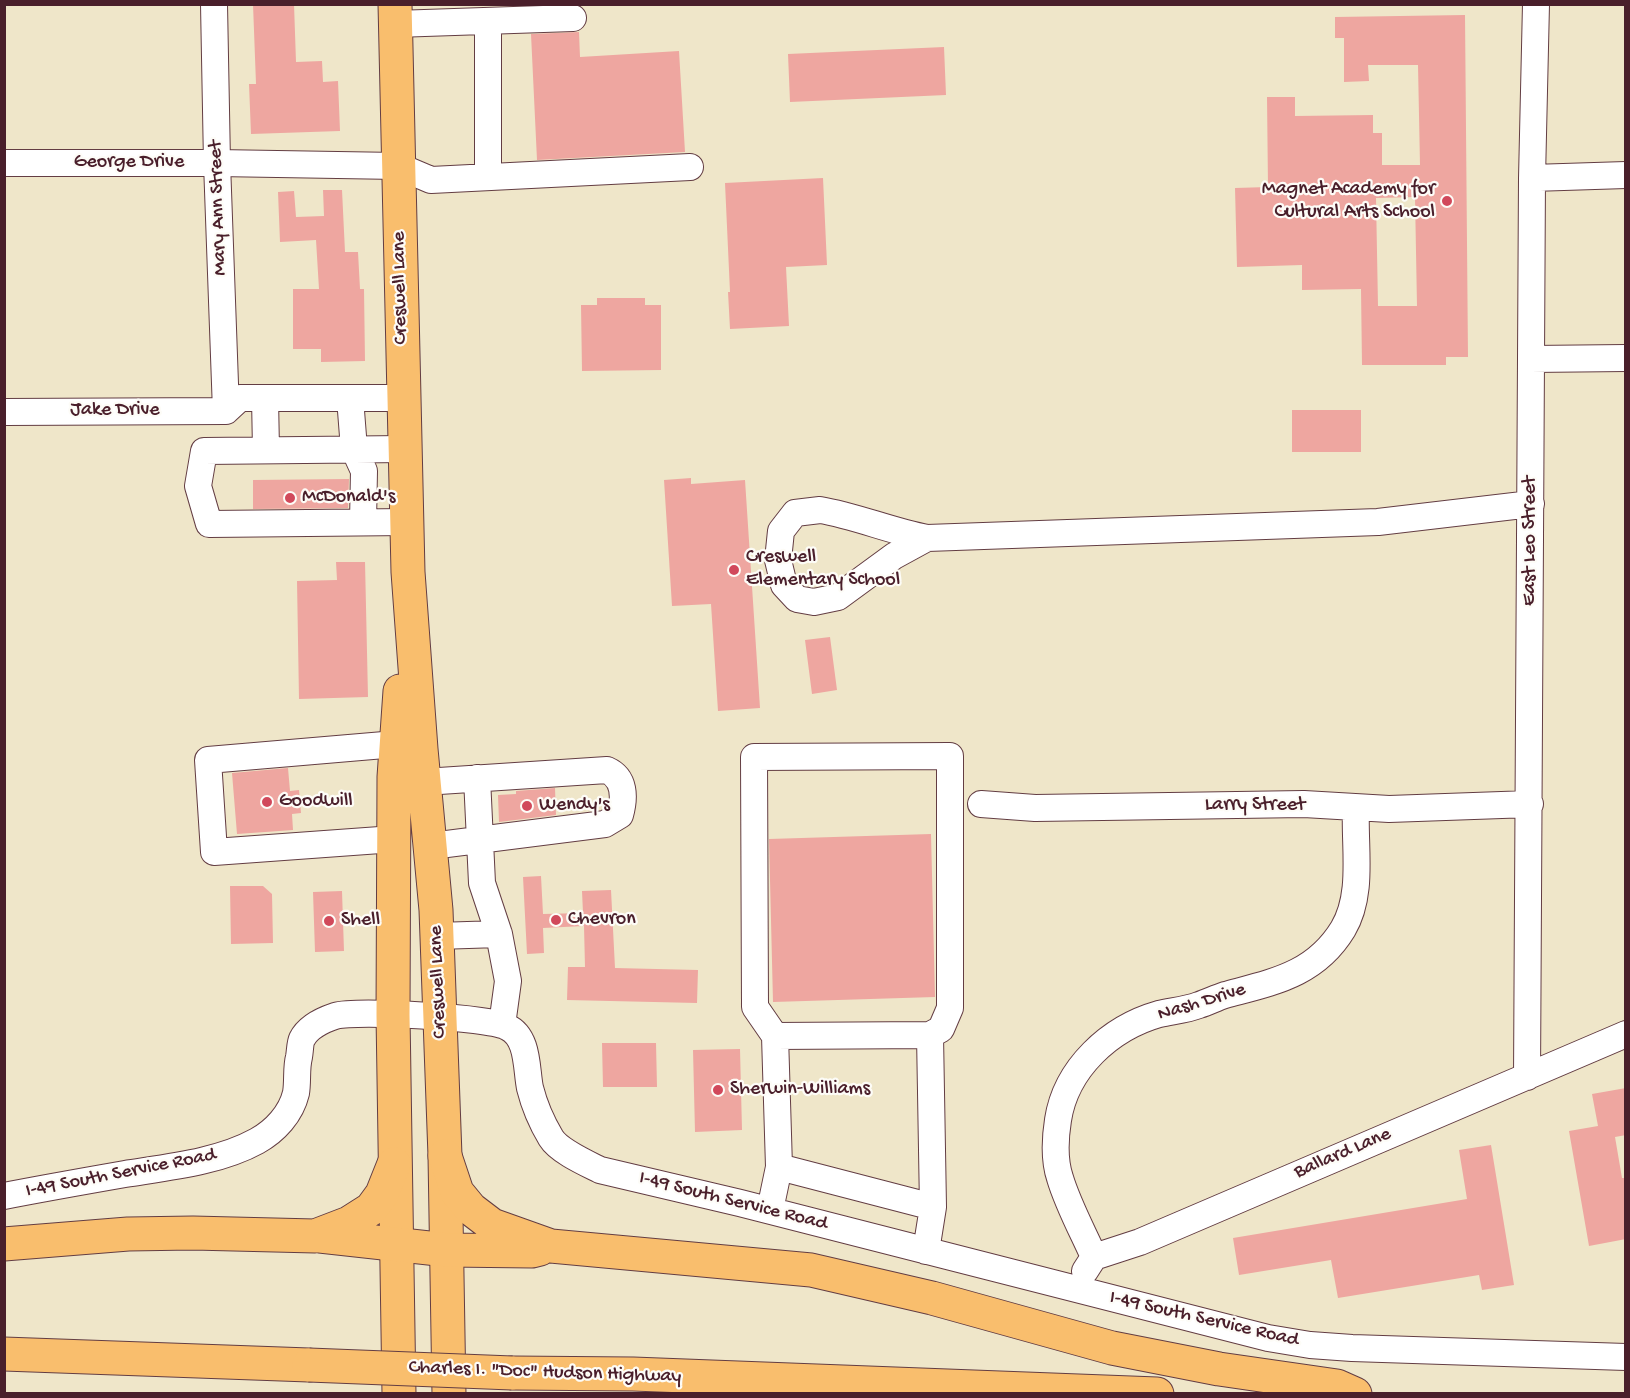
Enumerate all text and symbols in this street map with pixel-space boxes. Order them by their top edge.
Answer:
street label: Mary Ann Street [205,140,233,276]
street label: George Drive [74,151,184,175]
place label: Magnet Academy for Cultural Arts School [1262,178,1435,225]
marker: Magnet Academy for Cultural Arts School [1440,194,1454,208]
street label: Creswell Lane [388,231,414,345]
street label: Jake Drive [70,399,160,423]
street label: East Leo Street [1519,476,1543,606]
place label: McDonald's [302,486,395,510]
marker: McDonald's [283,491,297,505]
place label: Creswell Elementary School [746,546,900,593]
marker: Creswell Elementary School [727,563,741,577]
place label: Goodwill [279,790,353,814]
place label: Wendy's [539,794,610,818]
street label: Larry Street [1205,794,1305,818]
marker: Goodwill [260,795,274,809]
marker: Wendy's [520,799,534,813]
place label: Chevron [568,908,636,932]
place label: Shell [341,909,380,933]
marker: Chevron [549,913,563,927]
marker: Shell [322,914,336,928]
street label: Creswell Lane [425,925,453,1039]
street label: Nash Drive [1155,978,1249,1028]
place label: Sherwin-Williams [730,1078,870,1102]
marker: Sherwin-Williams [711,1083,725,1097]
street label: Ballard Lane [1291,1123,1395,1185]
street label: I-49 South Service Road [24,1144,218,1204]
street label: I-49 South Service Road [636,1167,830,1237]
street label: I-49 South Service Road [1107,1287,1301,1353]
street label: Charles I. "Doc" Hudson Highway [408,1356,682,1390]

